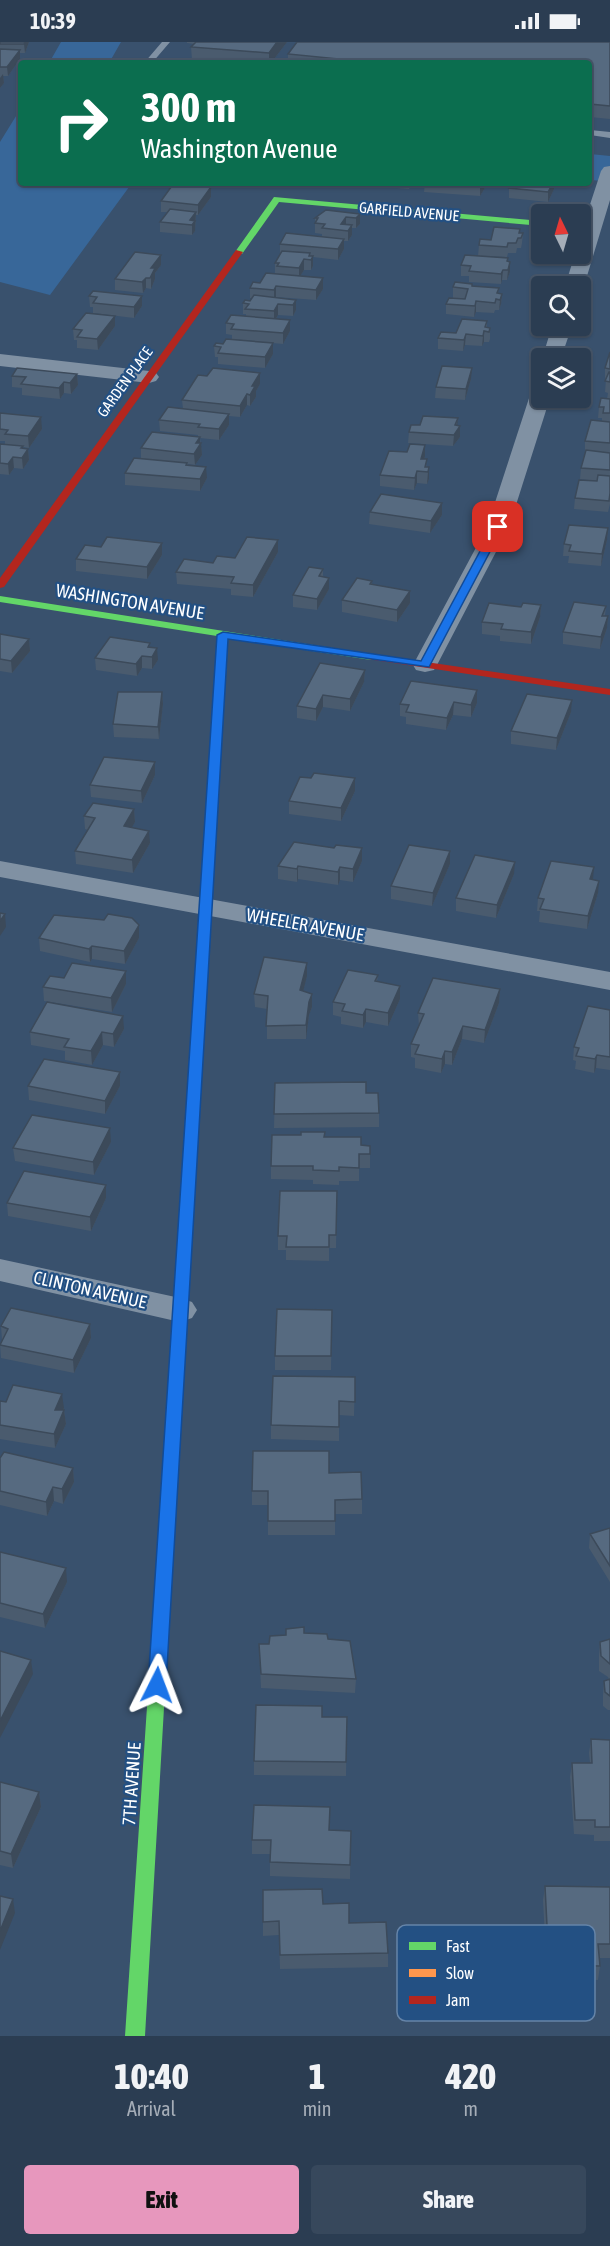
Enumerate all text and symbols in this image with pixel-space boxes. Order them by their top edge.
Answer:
text: 10:39 [30,8,76,34]
text: 300 m [141,83,236,131]
icon: right [42,84,120,162]
text: Washington Avenue [141,133,338,164]
street label: GARFIELD AVENUE [358,199,460,224]
north arrow [531,204,591,264]
map controls [531,204,591,408]
button: search [531,276,591,336]
street label: GARDEN PLACE [94,343,156,420]
button: layers [531,348,591,408]
pin [472,501,523,552]
icon: arrive [481,510,514,543]
street label: WASHINGTON AVENUE [55,579,206,624]
street label: WHEELER AVENUE [245,904,366,945]
street label: CLINTON AVENUE [32,1266,149,1313]
position arrow [125,1653,189,1717]
street label: 7TH AVENUE [118,1741,145,1826]
legend [397,1925,595,2021]
text: Fast [446,1937,470,1955]
text: Slow [446,1964,474,1982]
text: Jam [446,1991,470,2009]
text: 10:40 [114,2055,189,2097]
text: 1 [309,2055,325,2097]
text: 420 [445,2055,496,2097]
text: Arrival [127,2097,176,2120]
text: min [303,2097,331,2120]
text: m [463,2097,478,2120]
button: Exit [24,2165,299,2234]
button: Share [311,2165,586,2234]

